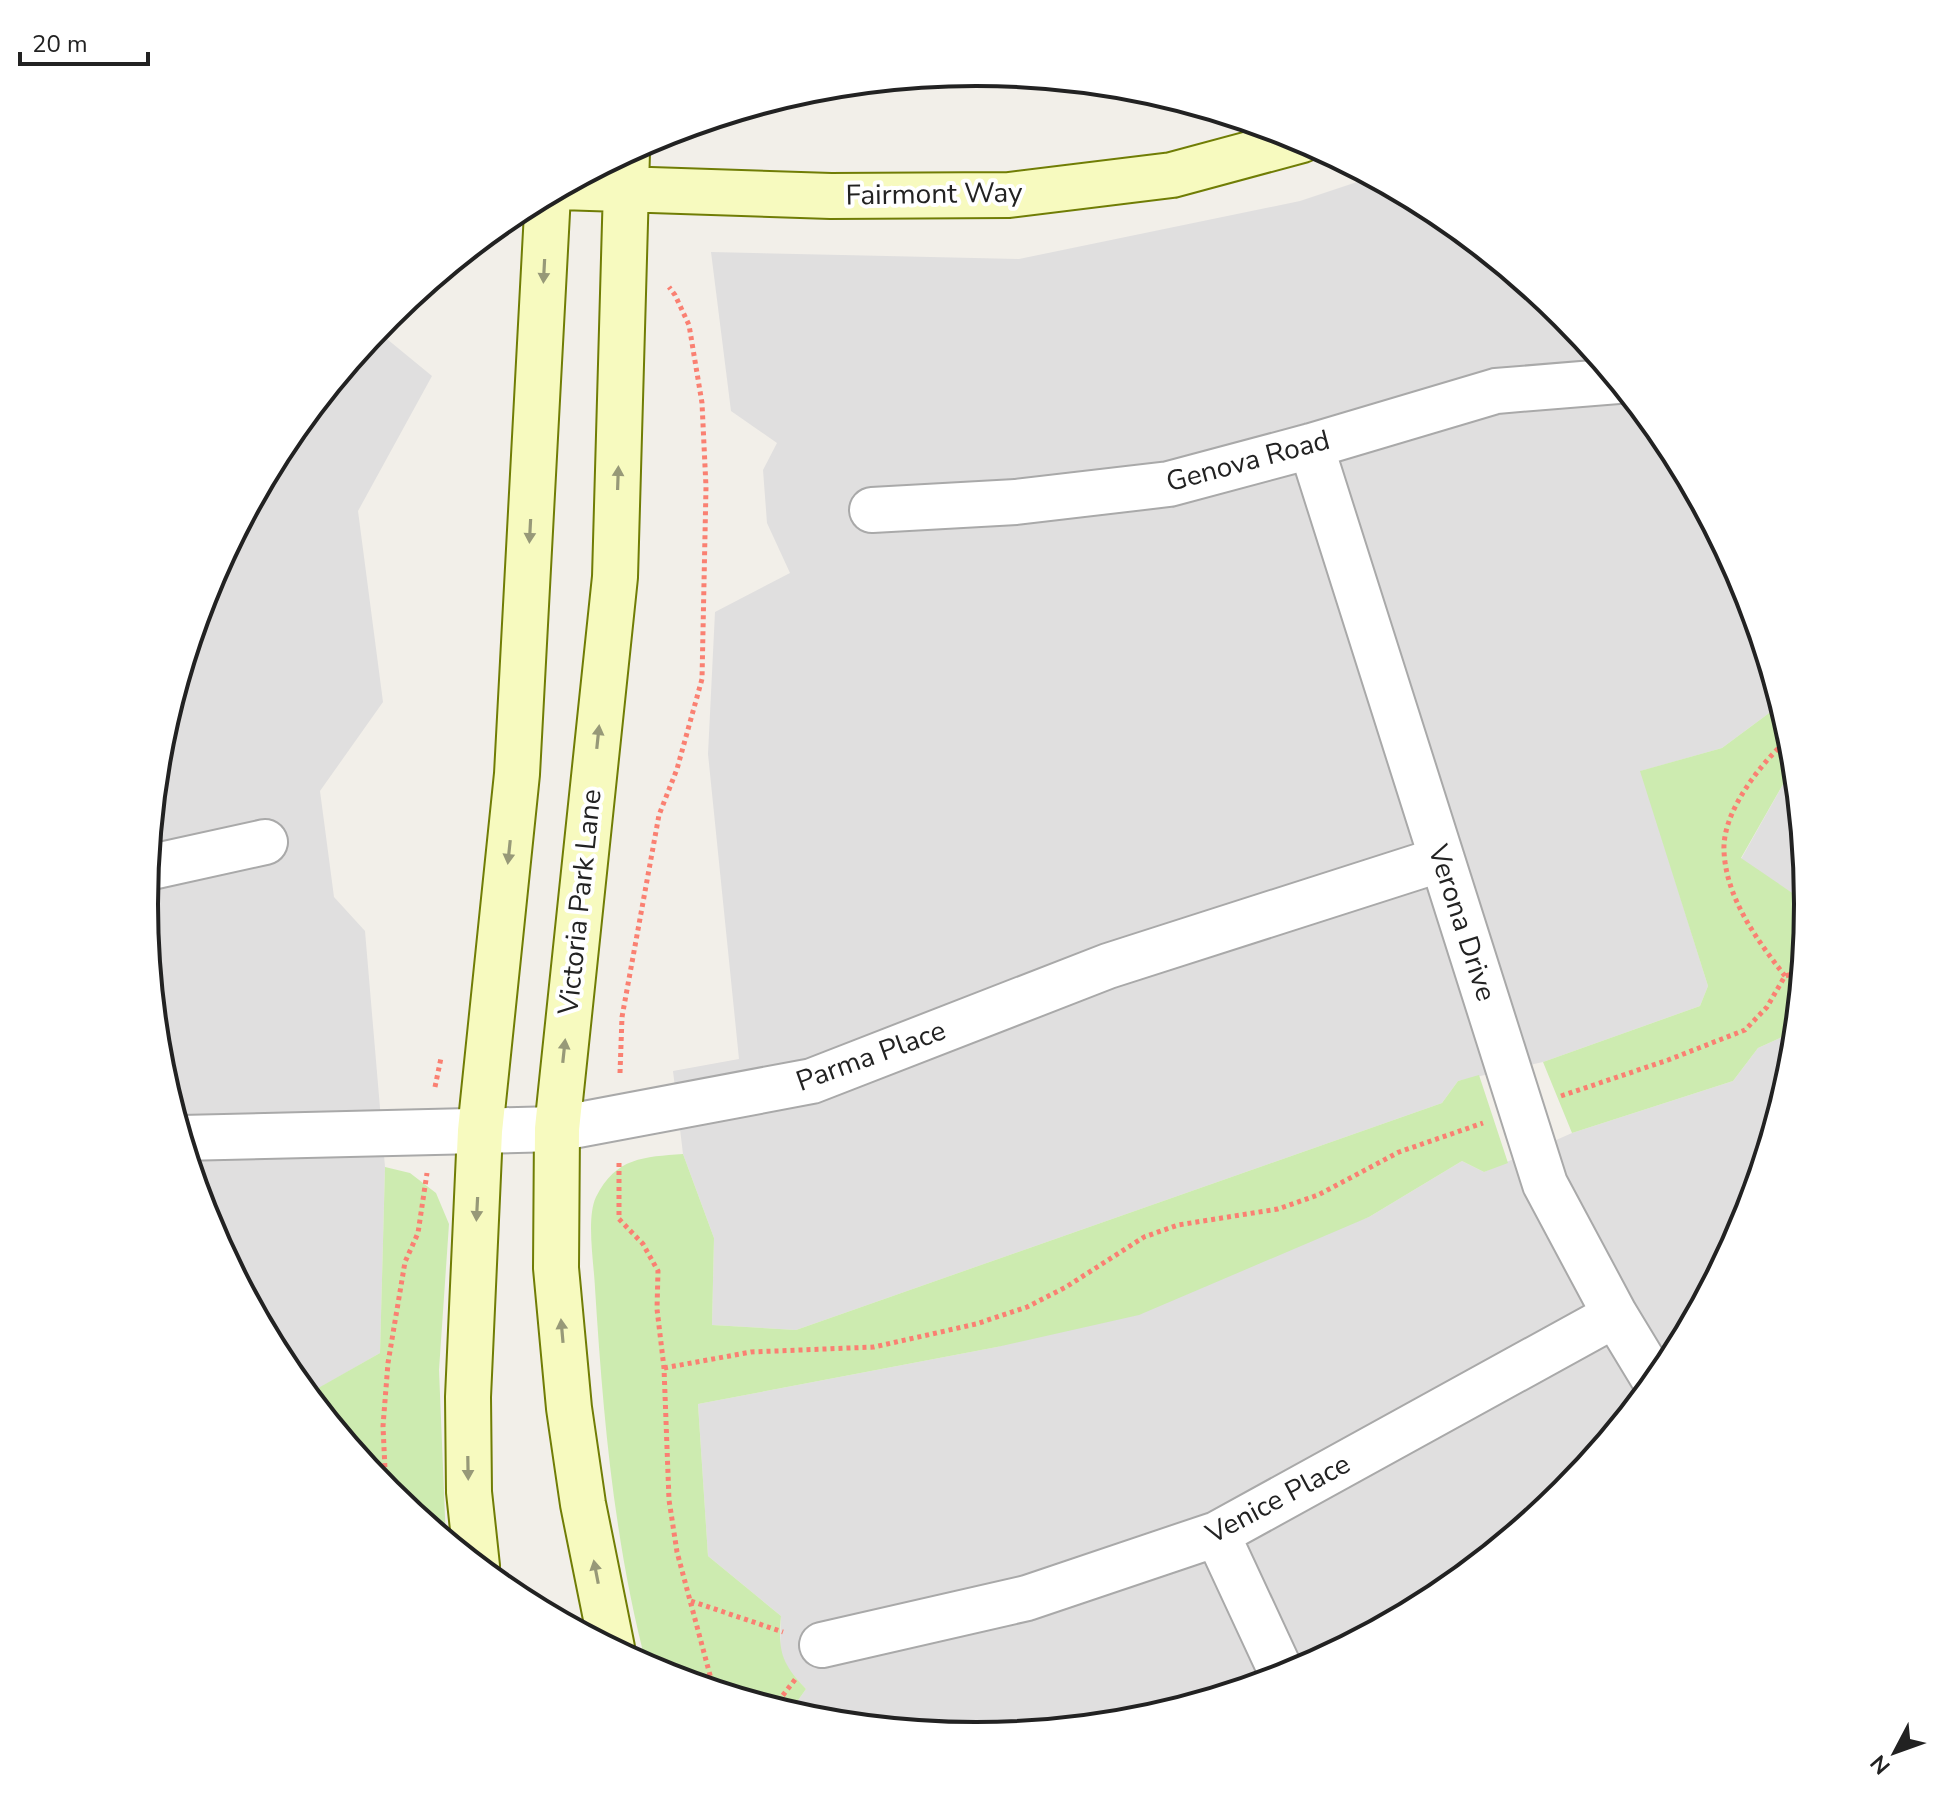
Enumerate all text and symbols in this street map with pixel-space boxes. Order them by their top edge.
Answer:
scale bar [20,16,148,66]
text: 20 m [32,28,88,60]
street label: Fairmont Way [845,173,1023,215]
one-way arrow [537,259,550,284]
street label: Genova Road [1162,421,1334,501]
one-way arrow [611,465,624,490]
one-way arrow [523,519,536,544]
one-way arrow [592,724,605,749]
street label: Victoria Park Lane [549,787,611,1018]
street label: Verona Drive [1419,839,1505,1006]
one-way arrow [503,840,516,865]
street label: Parma Place [791,1011,951,1101]
one-way arrow [558,1039,571,1064]
one-way arrow [470,1197,483,1222]
one-way arrow [555,1318,568,1343]
street label: Venice Place [1198,1445,1357,1553]
one-way arrow [462,1456,475,1481]
one-way arrow [590,1559,602,1584]
north arrow [1855,1712,1935,1792]
text: N [1864,1748,1897,1781]

